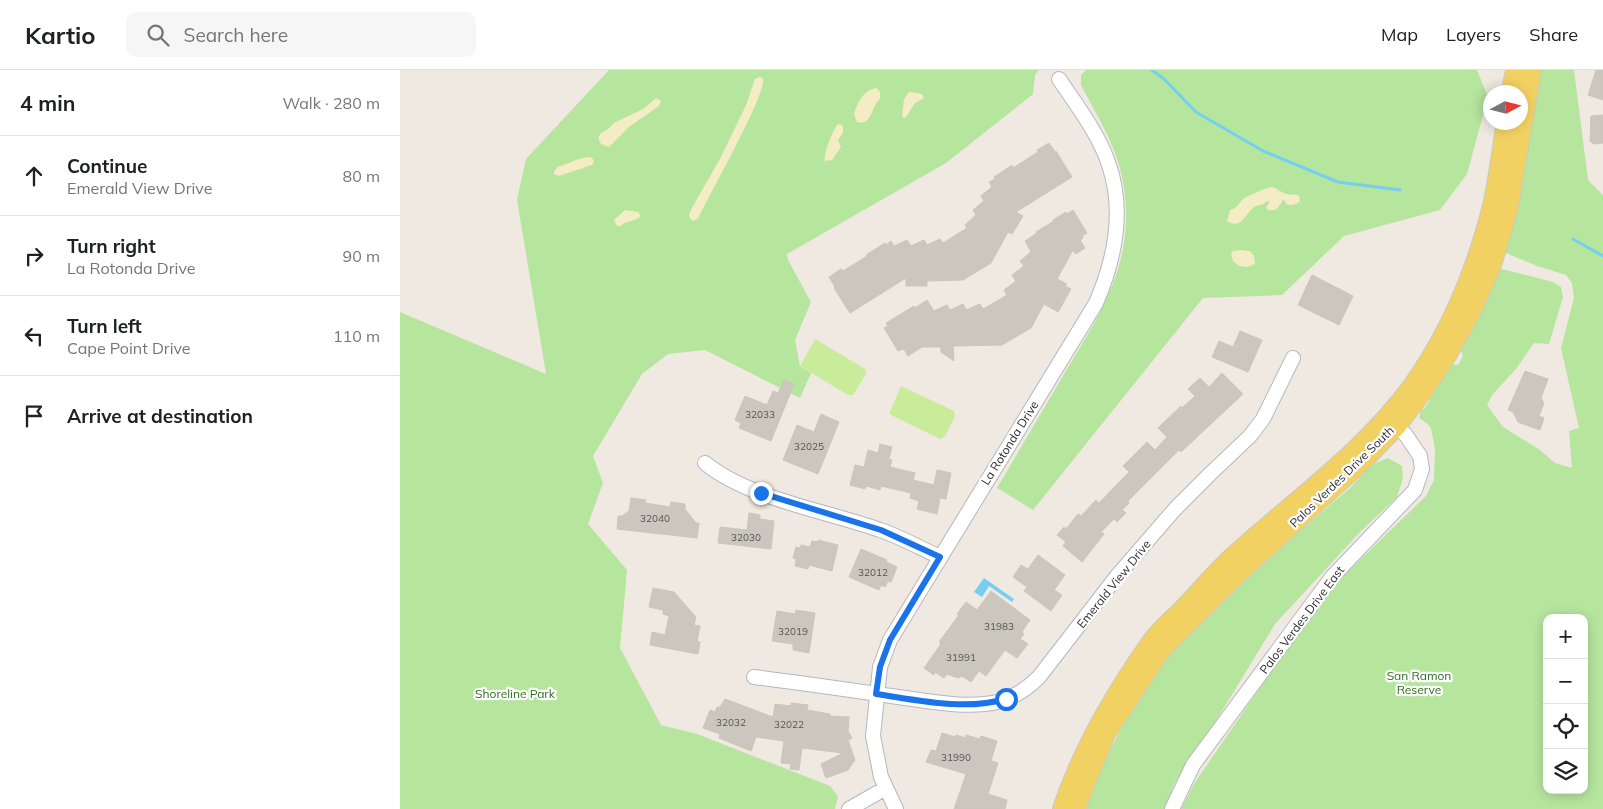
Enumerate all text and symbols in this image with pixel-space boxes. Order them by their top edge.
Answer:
search box [126,12,476,57]
text: Kartio [25,20,96,50]
icon: search [144,21,172,49]
text: Search here [184,23,288,47]
text: Map [1381,23,1418,46]
text: Layers [1446,23,1501,46]
text: Share [1529,23,1578,46]
north arrow [1483,85,1528,130]
text: 4 min [20,90,75,116]
text: Walk · 280 m [282,93,380,113]
text: Continue [67,154,147,178]
icon: ahead [20,162,48,190]
text: 80 m [343,166,380,186]
text: Emerald View Drive [67,178,212,198]
text: Turn right [67,234,156,258]
icon: right [20,242,48,270]
text: 90 m [343,246,380,266]
text: La Rotonda Drive [67,258,196,278]
text: Turn left [67,314,142,338]
icon: left [20,322,48,350]
text: 110 m [333,326,380,346]
text: Cape Point Drive [67,338,191,358]
street label: La Rotonda Drive [978,398,1041,488]
icon: arrive [20,402,48,430]
text: Arrive at destination [67,404,253,428]
house number: 32033 [745,408,775,421]
street label: Palos Verdes Drive South [1286,423,1397,530]
house number: 32025 [794,440,824,453]
route end [750,482,773,505]
house number: 32040 [640,512,670,525]
house number: 32030 [731,531,761,544]
street label: Emerald View Drive [1073,537,1154,631]
street label: Palos Verdes Drive East [1256,563,1347,677]
house number: 32012 [858,566,888,579]
map controls [1543,614,1588,794]
button: + [1543,614,1588,659]
house number: 31983 [984,620,1014,633]
house number: 32019 [778,625,808,638]
house number: 31991 [946,651,976,664]
button: − [1543,659,1588,704]
park label: San Ramon Reserve [1387,668,1451,697]
park label: Shoreline Park [475,686,556,701]
route start [995,688,1018,711]
button: locate [1543,704,1588,749]
house number: 32032 [716,716,746,729]
house number: 32022 [774,718,804,731]
button: layers [1543,749,1588,794]
house number: 31990 [941,751,971,764]

